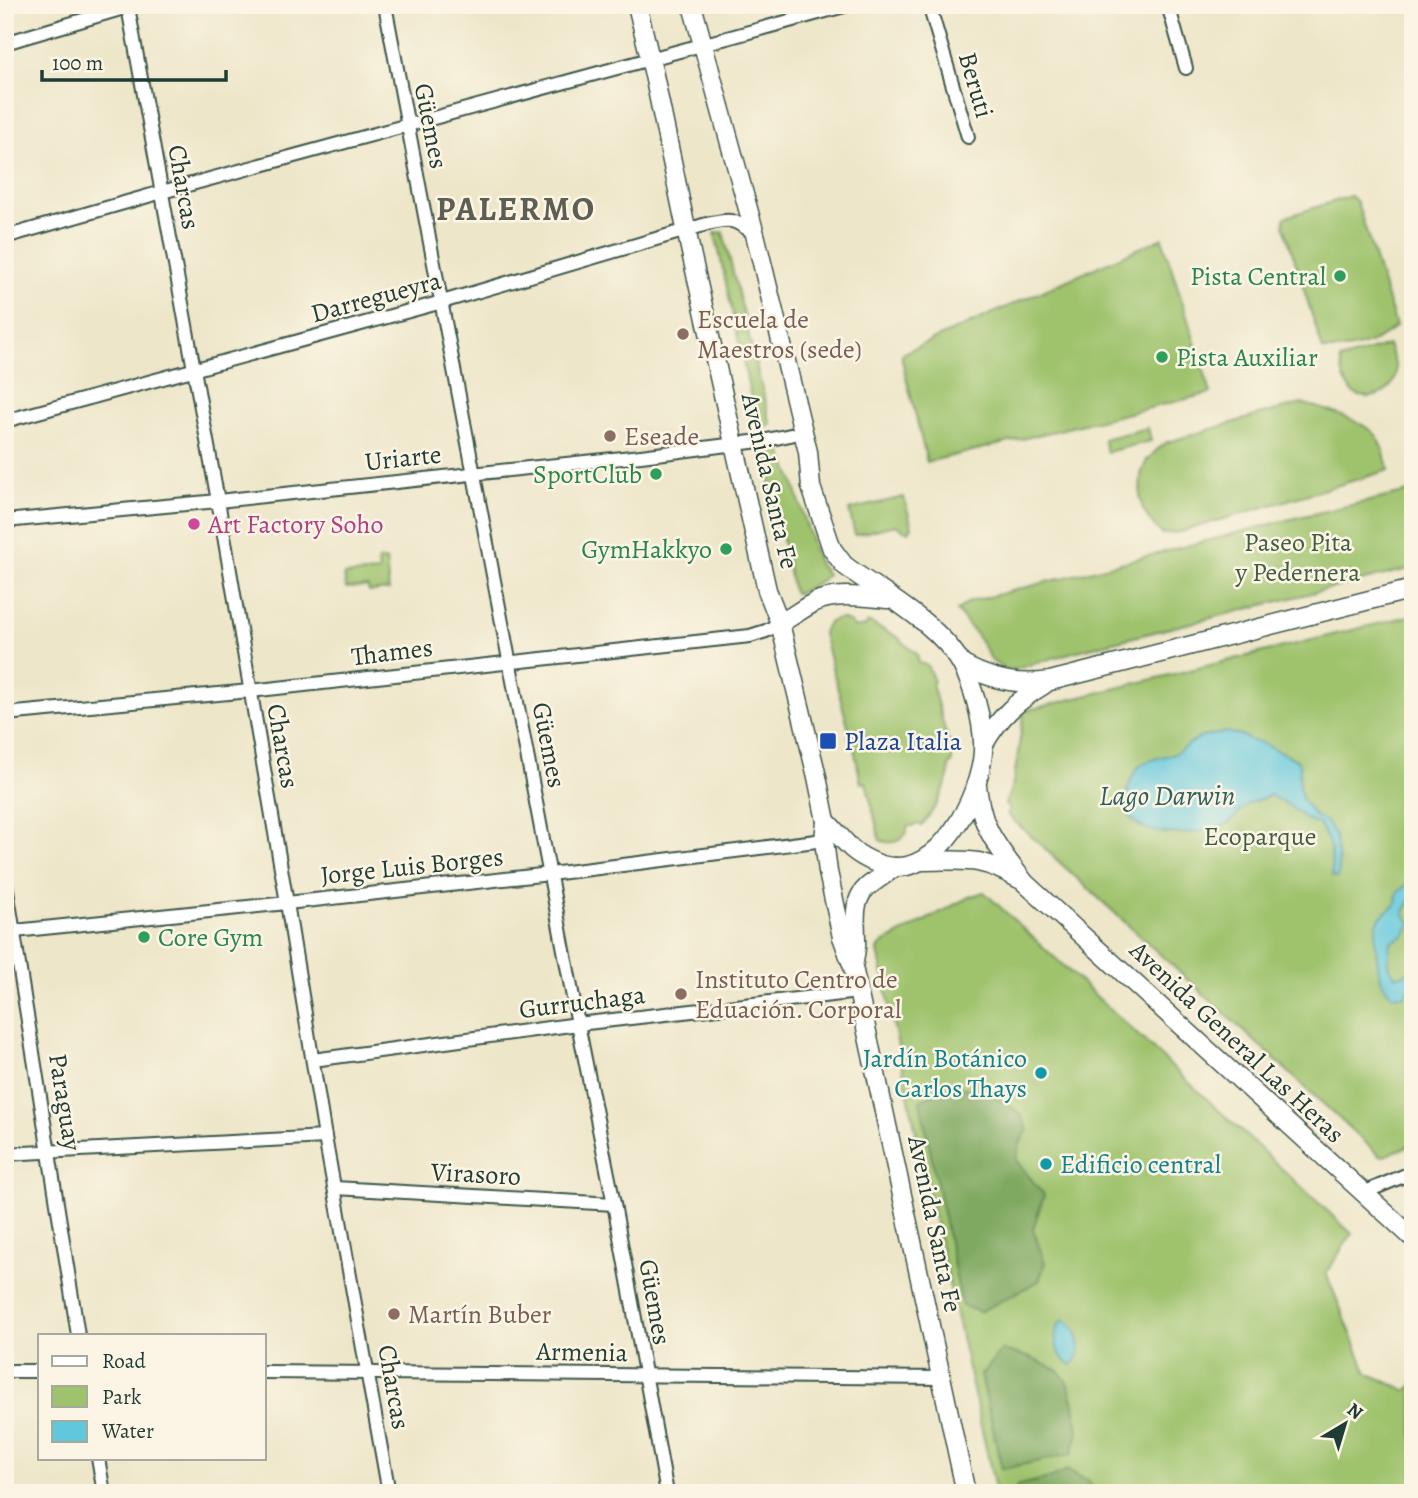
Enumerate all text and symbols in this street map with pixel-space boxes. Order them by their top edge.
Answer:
scale bar [42,38,226,82]
street label: Beruti [950,48,1002,122]
text: 100 m [52,49,103,77]
street label: Güemes [406,80,456,172]
street label: Charcas [159,142,209,232]
district label: PALERMO [436,186,596,231]
place label: Pista Central [1190,259,1326,294]
street label: Darregueyra [307,263,445,331]
marker: Pista Central [1332,268,1348,284]
place label: Escuela de Maestros (sede) [697,302,862,367]
marker: Escuela de Maestros (sede) [675,326,691,342]
place label: Pista Auxiliar [1176,340,1318,375]
marker: Pista Auxiliar [1154,349,1170,365]
street label: Avenida Santa Fe [733,389,807,572]
place label: Eseade [624,419,699,454]
marker: Eseade [602,428,618,444]
street label: Uriarte [363,437,443,479]
place label: SportClub [533,457,642,492]
marker: SportClub [648,466,664,482]
place label: Art Factory Soho [207,507,383,542]
marker: Art Factory Soho [186,516,202,532]
park label: Paseo Pita y Pedernera [1235,525,1360,590]
place label: GymHakkyo [581,532,712,567]
marker: GymHakkyo [718,541,734,557]
street label: Thames [349,630,435,674]
street label: Güemes [524,699,574,791]
street label: Charcas [258,701,308,791]
place label: Plaza Italia [844,724,962,759]
marker: Plaza Italia [818,731,838,751]
water label: Lago Darwin [1099,777,1235,815]
park label: Ecoparque [1204,819,1316,854]
street label: Jorge Luis Borges [319,839,505,893]
place label: Core Gym [158,920,263,955]
marker: Core Gym [136,929,152,945]
street label: Avenida General Las Heras [1121,932,1352,1151]
place label: Instituto Centro de Eduación. Corporal [695,962,901,1027]
street label: Gurruchaga [517,977,647,1027]
marker: Instituto Centro de Eduación. Corporal [673,986,689,1002]
place label: Jardín Botánico Carlos Thays [863,1041,1027,1106]
street label: Paraguay [40,1051,90,1154]
marker: Jardín Botánico Carlos Thays [1033,1065,1049,1081]
street label: Avenida Santa Fe [899,1132,971,1315]
place label: Edificio central [1060,1147,1221,1182]
street label: Virasoro [429,1154,522,1194]
marker: Edificio central [1038,1156,1054,1172]
street label: Güemes [630,1256,680,1348]
place label: Martín Buber [408,1297,552,1332]
marker: Martín Buber [386,1306,402,1322]
legend [38,1334,266,1460]
street label: Armenia [535,1334,628,1370]
street label: Charcas [369,1342,419,1432]
text: Road [102,1347,146,1375]
text: Park [102,1383,142,1411]
north arrow [1310,1390,1380,1460]
text: N [1341,1397,1368,1426]
text: Water [101,1417,154,1445]

